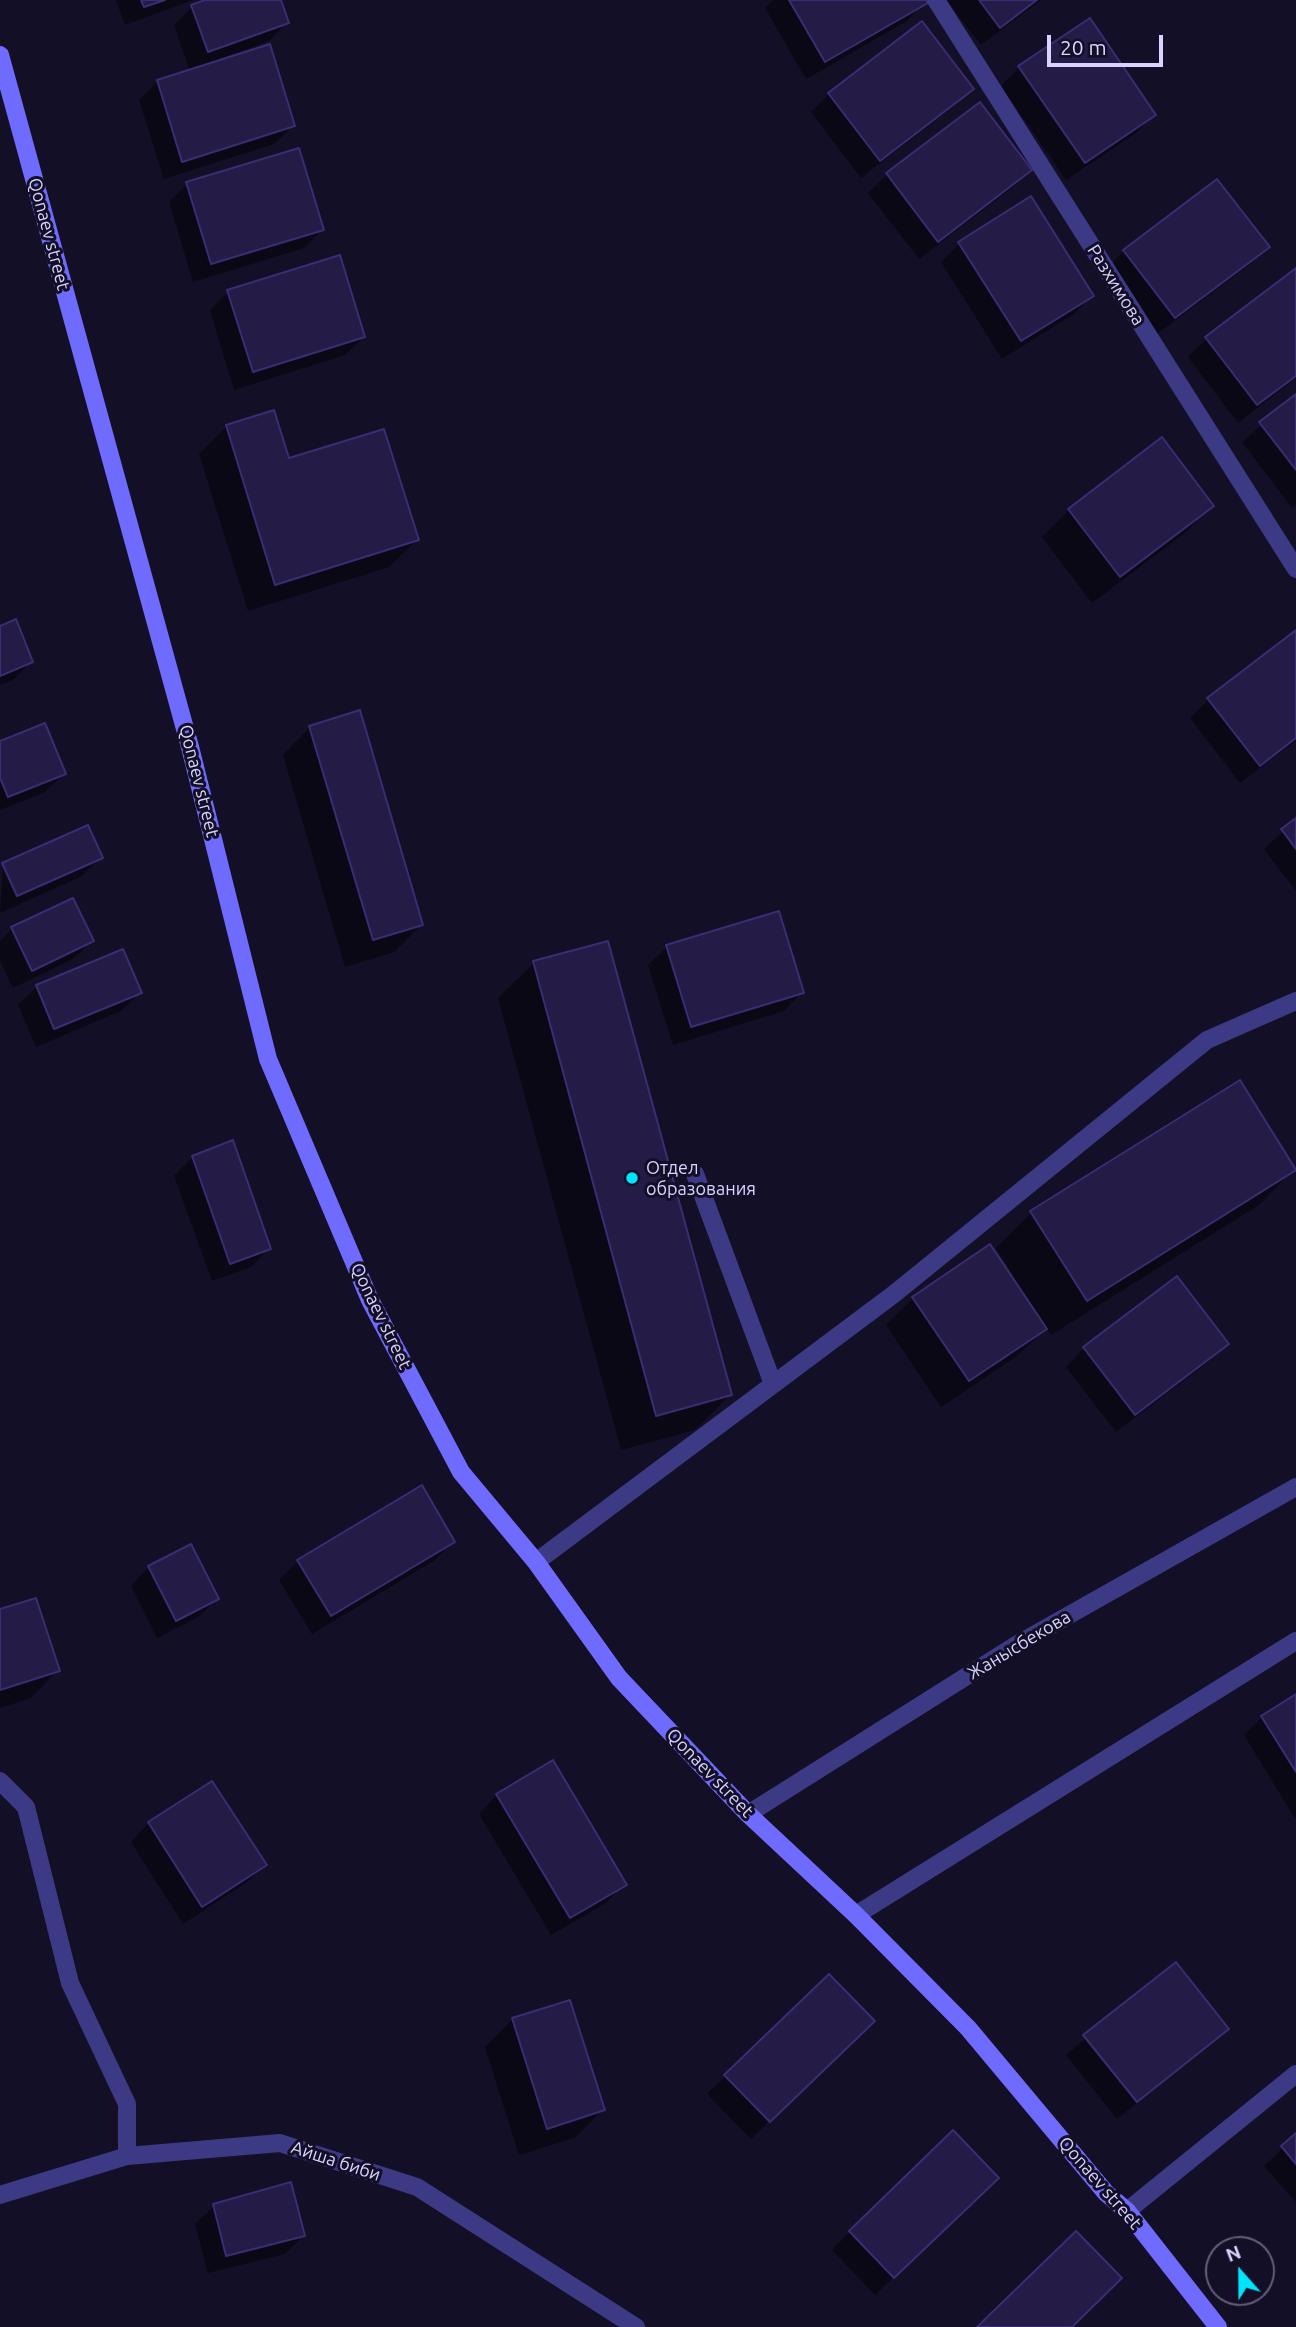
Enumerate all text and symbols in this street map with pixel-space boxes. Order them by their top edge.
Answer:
scale bar [1051,21,1166,65]
text: 20 m [1060,35,1107,59]
street label: Qonaev street [24,175,74,293]
street label: Разхимова [1083,241,1149,329]
street label: Qonaev street [175,722,223,840]
place label: Отдел образования [646,1157,756,1200]
marker: Отдел образования [624,1170,640,1186]
street label: Qonaev street [346,1259,416,1373]
street label: Жанысбекова [964,1606,1074,1684]
street label: Qonaev street [662,1724,758,1822]
street label: Qonaev street [1054,2132,1146,2234]
street label: Айша биби [289,2136,383,2186]
north arrow [1205,2236,1275,2306]
text: N [1223,2240,1244,2266]

